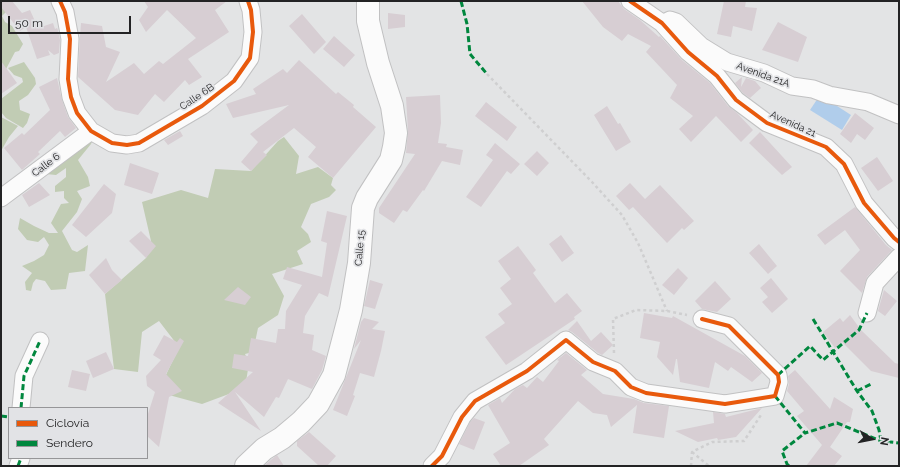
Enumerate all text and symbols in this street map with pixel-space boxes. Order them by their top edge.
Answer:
scale bar [10,8,133,34]
text: 50 m [15,16,43,30]
street label: Avenida 21A [735,60,791,90]
street label: Calle 6B [178,81,216,113]
street label: Avenida 21 [768,109,818,139]
street label: Calle 6 [30,151,62,179]
street label: Calle 15 [352,230,368,266]
legend [8,407,148,459]
text: Ciclovía [46,416,89,430]
north arrow [852,419,892,459]
text: Sendero [46,436,93,450]
text: N [877,436,891,446]

